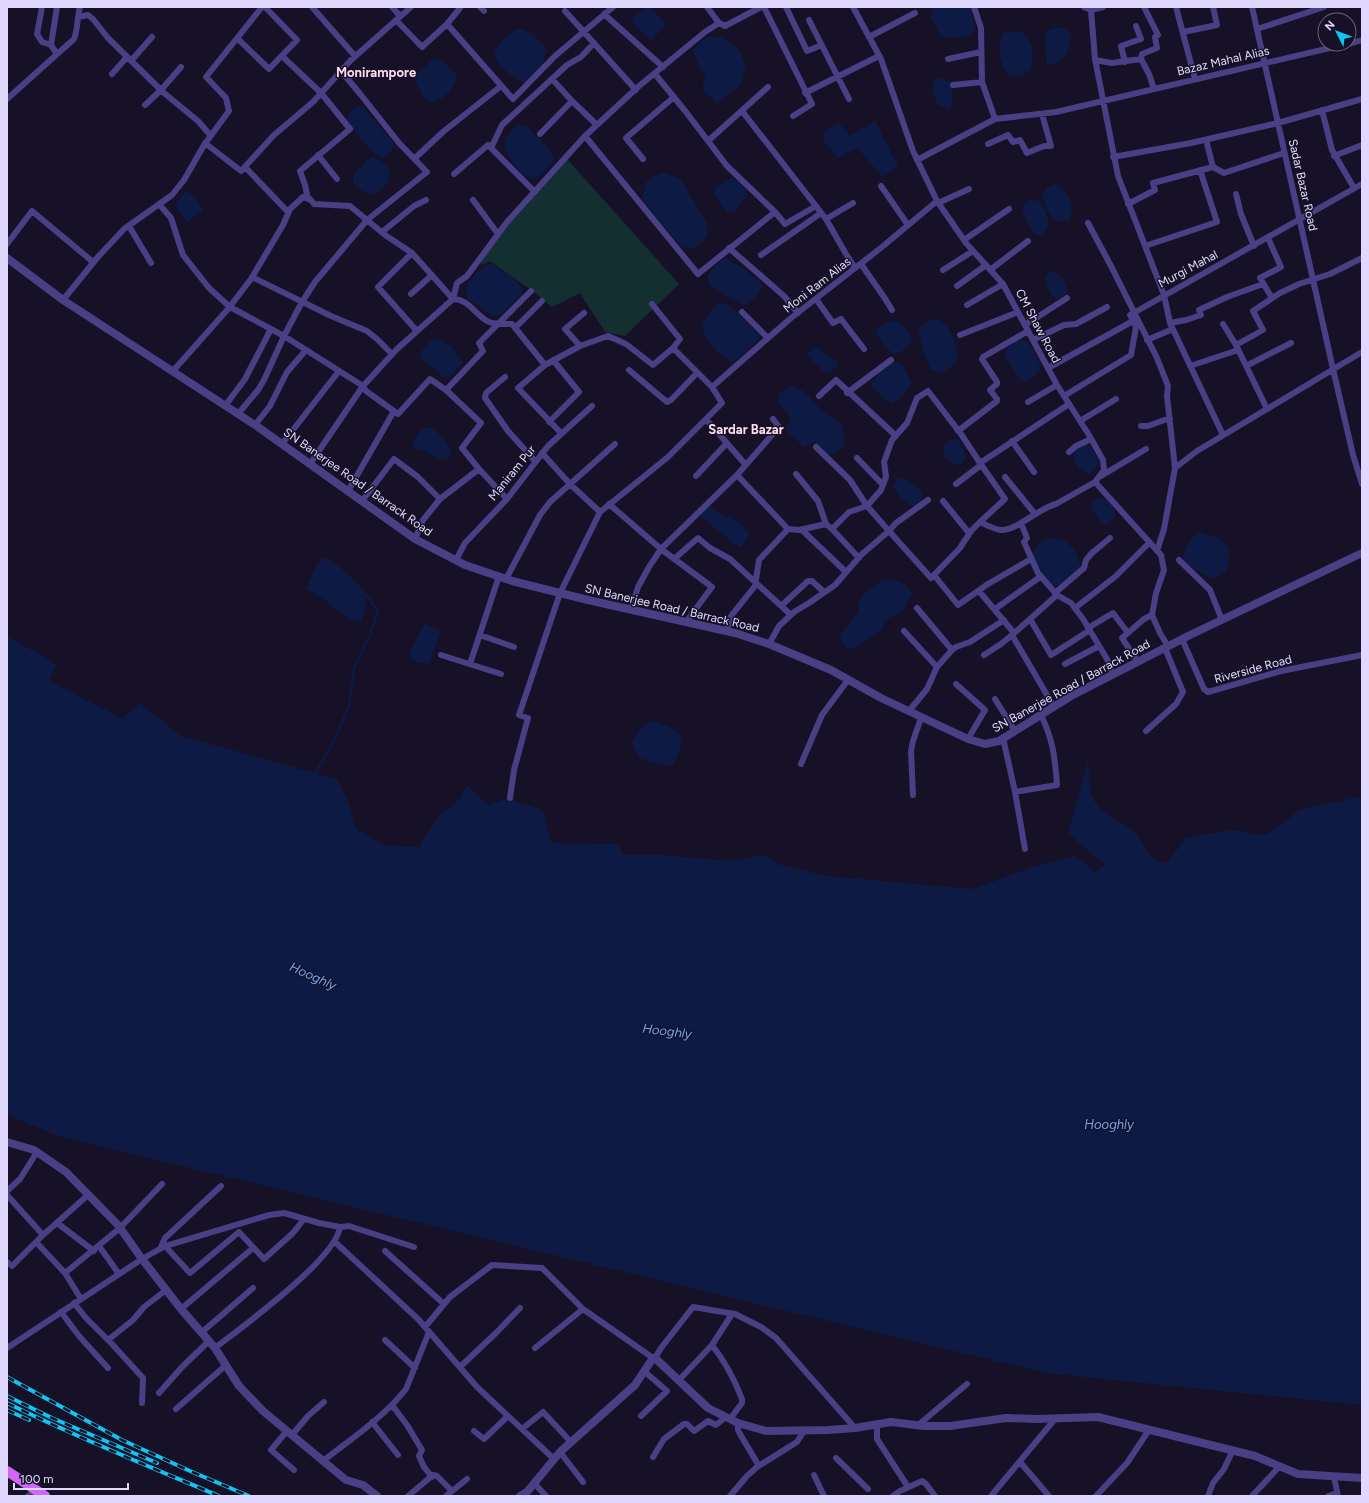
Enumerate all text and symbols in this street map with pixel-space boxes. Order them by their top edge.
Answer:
north arrow [1317,12,1357,52]
text: N [1322,18,1338,33]
street label: Bazaz Mahal Alias [1175,43,1271,78]
district label: Monirampore [336,65,416,80]
street label: Sadar Bazar Road [1286,138,1320,232]
street label: Murgi Mahal [1156,247,1220,291]
street label: Moni Ram Alias [781,254,854,316]
street label: CM Shaw Road [1013,287,1063,365]
district label: Sardar Bazar [708,422,784,437]
street label: SN Banerjee Road / Barrack Road [281,425,435,539]
street label: Maniram Pur [486,443,538,503]
street label: SN Banerjee Road / Barrack Road [583,581,761,635]
street label: SN Banerjee Road / Barrack Road [990,637,1152,735]
street label: Riverside Road [1213,652,1293,686]
water label: Hooghly [287,959,340,993]
water label: Hooghly [642,1021,694,1042]
water label: Hooghly [1084,1117,1135,1132]
scale bar [14,1465,128,1491]
text: 100 m [20,1472,54,1486]

